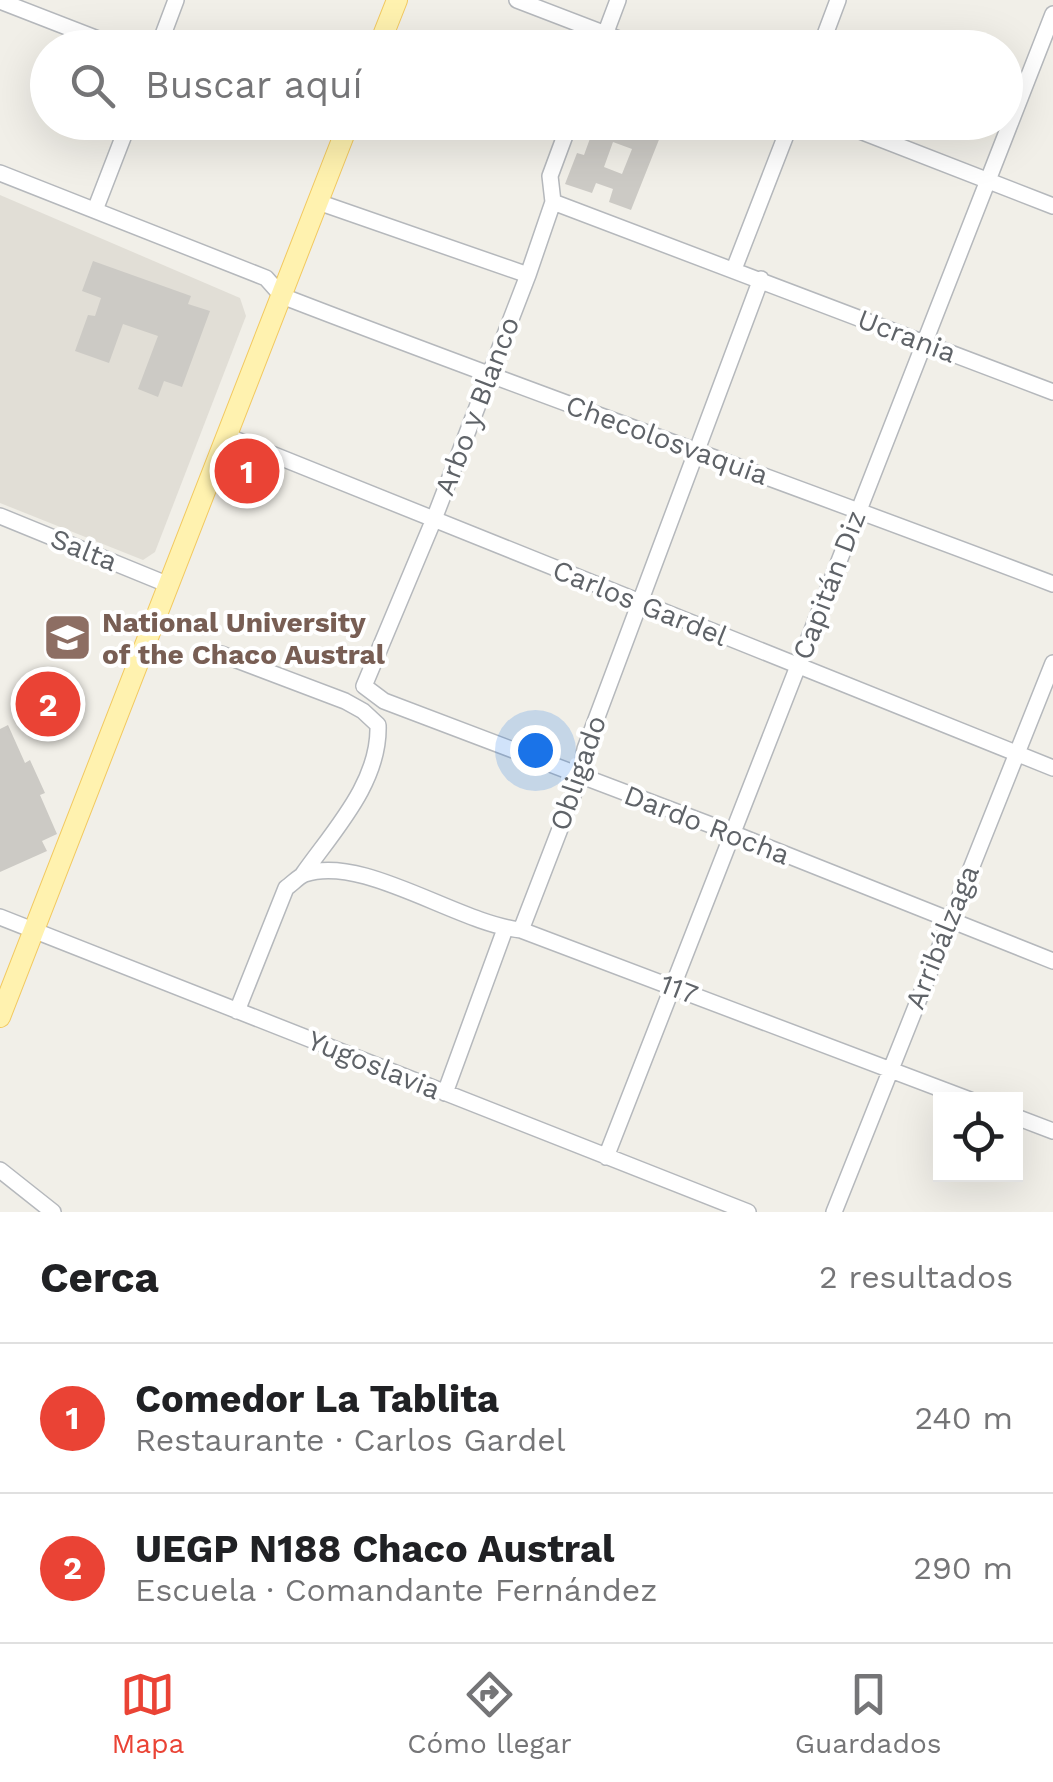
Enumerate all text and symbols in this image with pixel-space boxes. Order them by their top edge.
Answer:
search box [30,30,1023,140]
icon: search [65,58,120,113]
text: Buscar aquí [145,63,363,107]
street label: Ucrania [853,302,961,370]
street label: Arbo y Blanco [428,312,526,500]
street label: Checolosvaquia [561,388,773,492]
pin: 1 [214,434,280,508]
street label: Capitán Diz [785,506,873,664]
street label: Salta [46,522,122,578]
street label: Carlos Gardel [548,553,733,653]
place label: National University of the Chaco Austral [102,606,386,671]
school or university icon: National University of the Chaco Austral [41,612,93,664]
pin: 2 [15,666,80,742]
street label: Obligado [543,711,613,835]
your location [510,725,561,776]
street label: Dardo Rocha [620,778,795,872]
street label: Arribálzaga [898,860,986,1014]
street label: 117 [656,967,702,1011]
street label: Yugoslavia [303,1023,445,1107]
map controls [933,1092,1023,1182]
button: locate [933,1092,1023,1182]
text: Cerca [40,1253,159,1302]
text: 2 resultados [819,1258,1013,1296]
text: Comedor La Tablita [135,1377,499,1421]
text: 1 [66,1399,79,1437]
text: 240 m [914,1399,1013,1437]
text: Restaurante · Carlos Gardel [135,1421,566,1459]
text: UEGP N188 Chaco Austral [135,1527,614,1571]
text: 2 [63,1549,82,1587]
text: 290 m [913,1549,1013,1587]
text: Escuela · Comandante Fernández [135,1571,657,1609]
tab: Mapa [111,1667,184,1760]
tab: Cómo llegar [407,1667,572,1760]
tab: Guardados [795,1667,942,1760]

